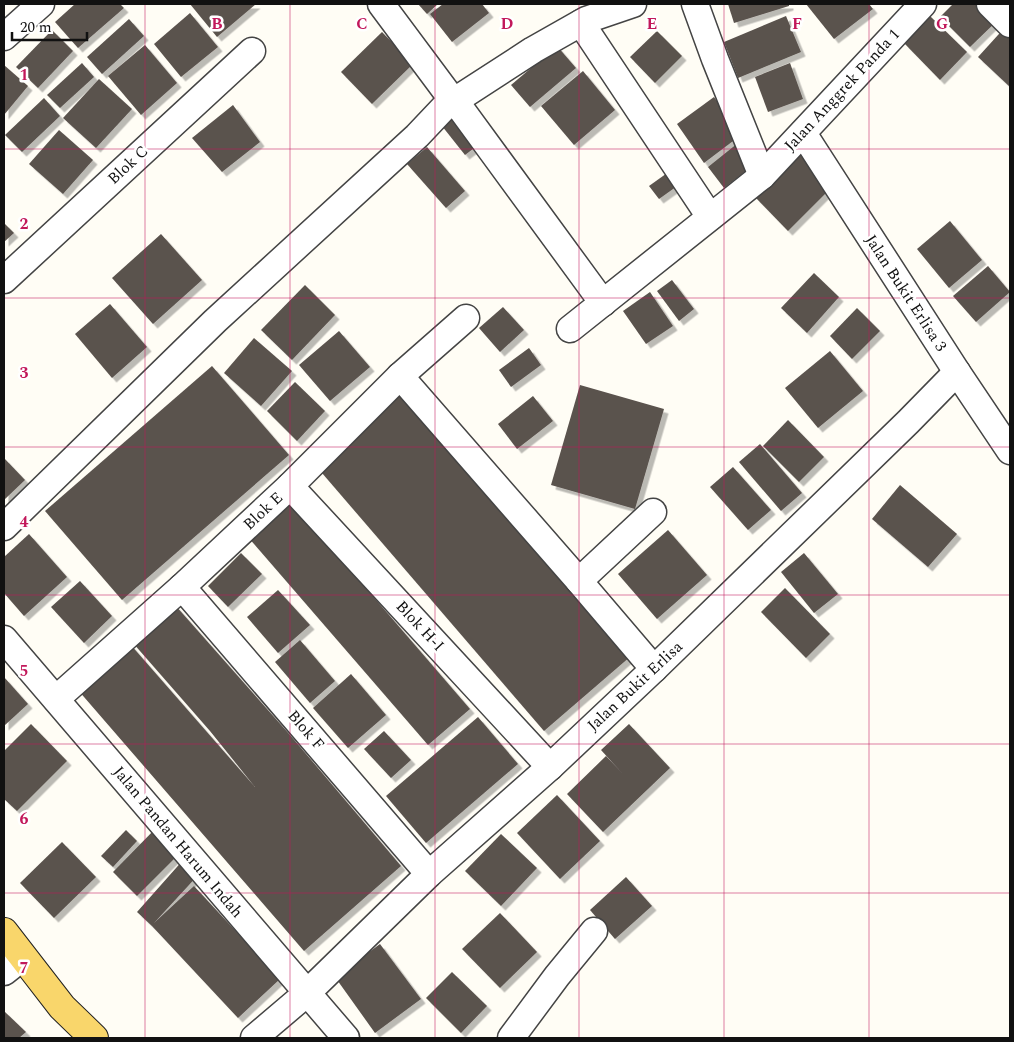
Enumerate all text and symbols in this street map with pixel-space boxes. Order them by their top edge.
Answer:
scale bar [12,10,88,42]
text: B [211,12,223,36]
text: C [356,12,368,36]
text: D [501,12,514,36]
text: E [647,12,657,36]
text: F [792,12,802,36]
text: G [936,12,948,36]
text: 20 m [20,16,52,39]
street label: Jalan Anggrek Panda 1 [779,23,905,157]
text: 1 [20,63,28,87]
street label: Blok C [102,140,154,190]
text: 2 [20,212,29,236]
street label: Jalan Bukit Erlisa 3 [859,230,953,356]
text: 3 [20,361,29,385]
street label: Blok E [238,486,288,536]
text: 4 [20,510,29,534]
street label: Blok H-I [390,595,450,657]
street label: Jalan Bukit Erlisa [582,635,688,737]
text: 5 [20,659,28,683]
street label: Blok F [282,705,330,755]
street label: Jalan Pandan Harum Indah [107,761,249,923]
text: 6 [20,807,29,831]
text: 7 [20,956,29,980]

